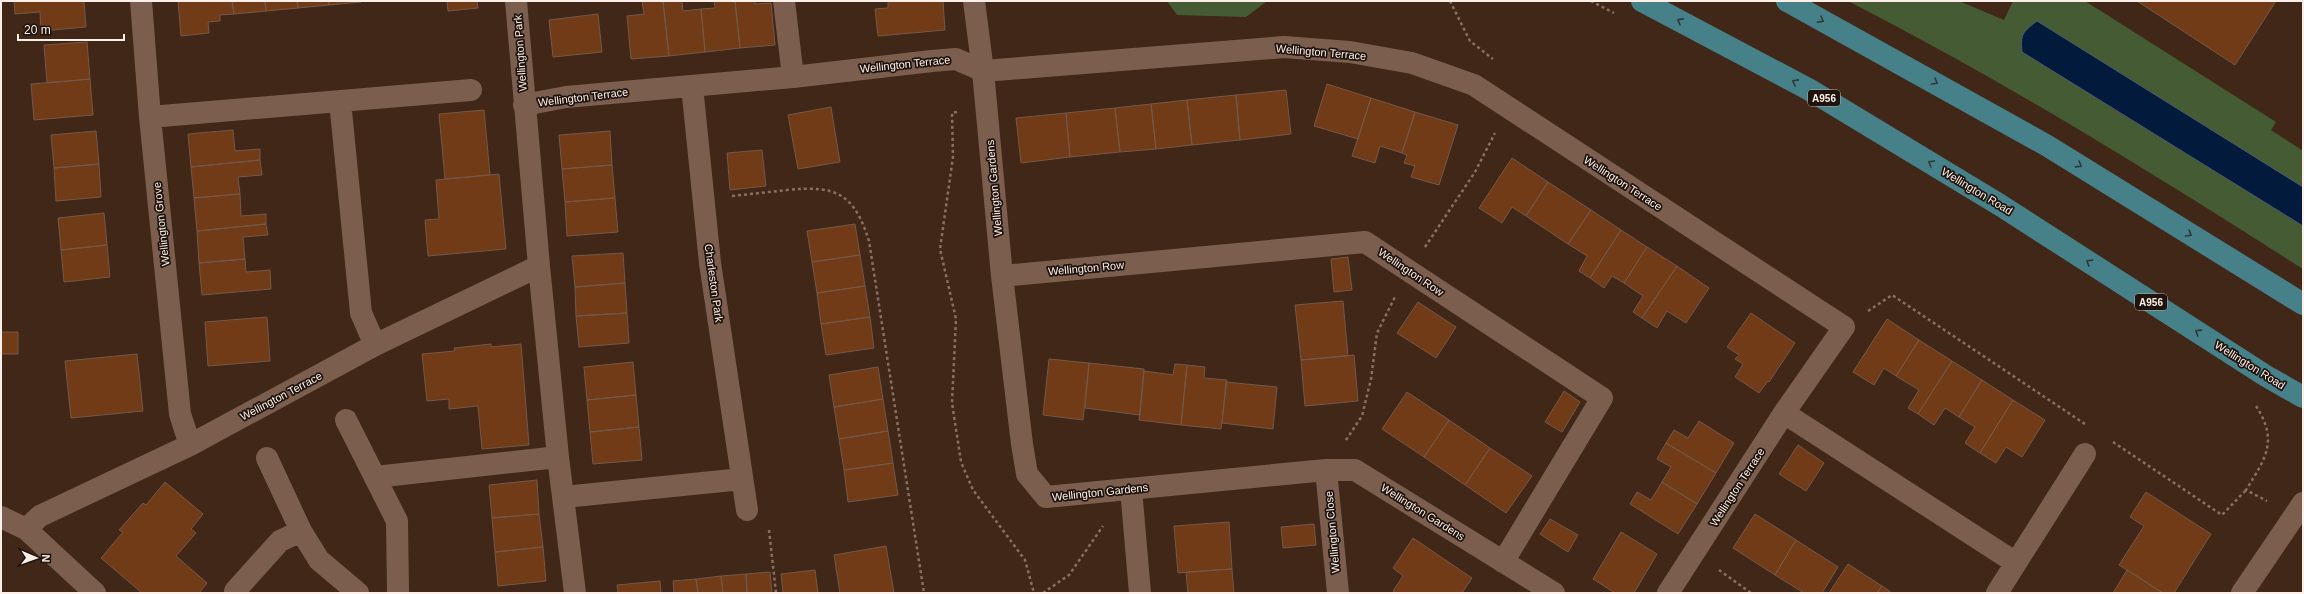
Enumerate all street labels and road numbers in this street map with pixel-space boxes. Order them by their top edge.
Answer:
street label: Wellington Park [511,14,529,92]
street label: Wellington Terrace [1275,42,1367,62]
street label: Wellington Terrace [859,53,951,75]
street label: Wellington Terrace [537,86,629,108]
road number: A956 [1808,90,1840,106]
street label: Wellington Gardens [984,139,1004,237]
street label: Wellington Terrace [1582,153,1664,213]
street label: Wellington Road [1939,165,2015,217]
street label: Wellington Grove [151,182,171,266]
street label: Charleston Park [703,243,725,323]
street label: Wellington Row [1376,246,1446,298]
street label: Wellington Row [1048,259,1125,277]
road number: A956 [2135,294,2167,310]
street label: Wellington Road [2213,339,2287,391]
street label: Wellington Terrace [238,369,324,423]
street label: Wellington Terrace [1707,446,1767,528]
street label: Wellington Gardens [1051,481,1149,503]
street label: Wellington Gardens [1379,481,1467,543]
street label: Wellington Close [1322,490,1342,574]

